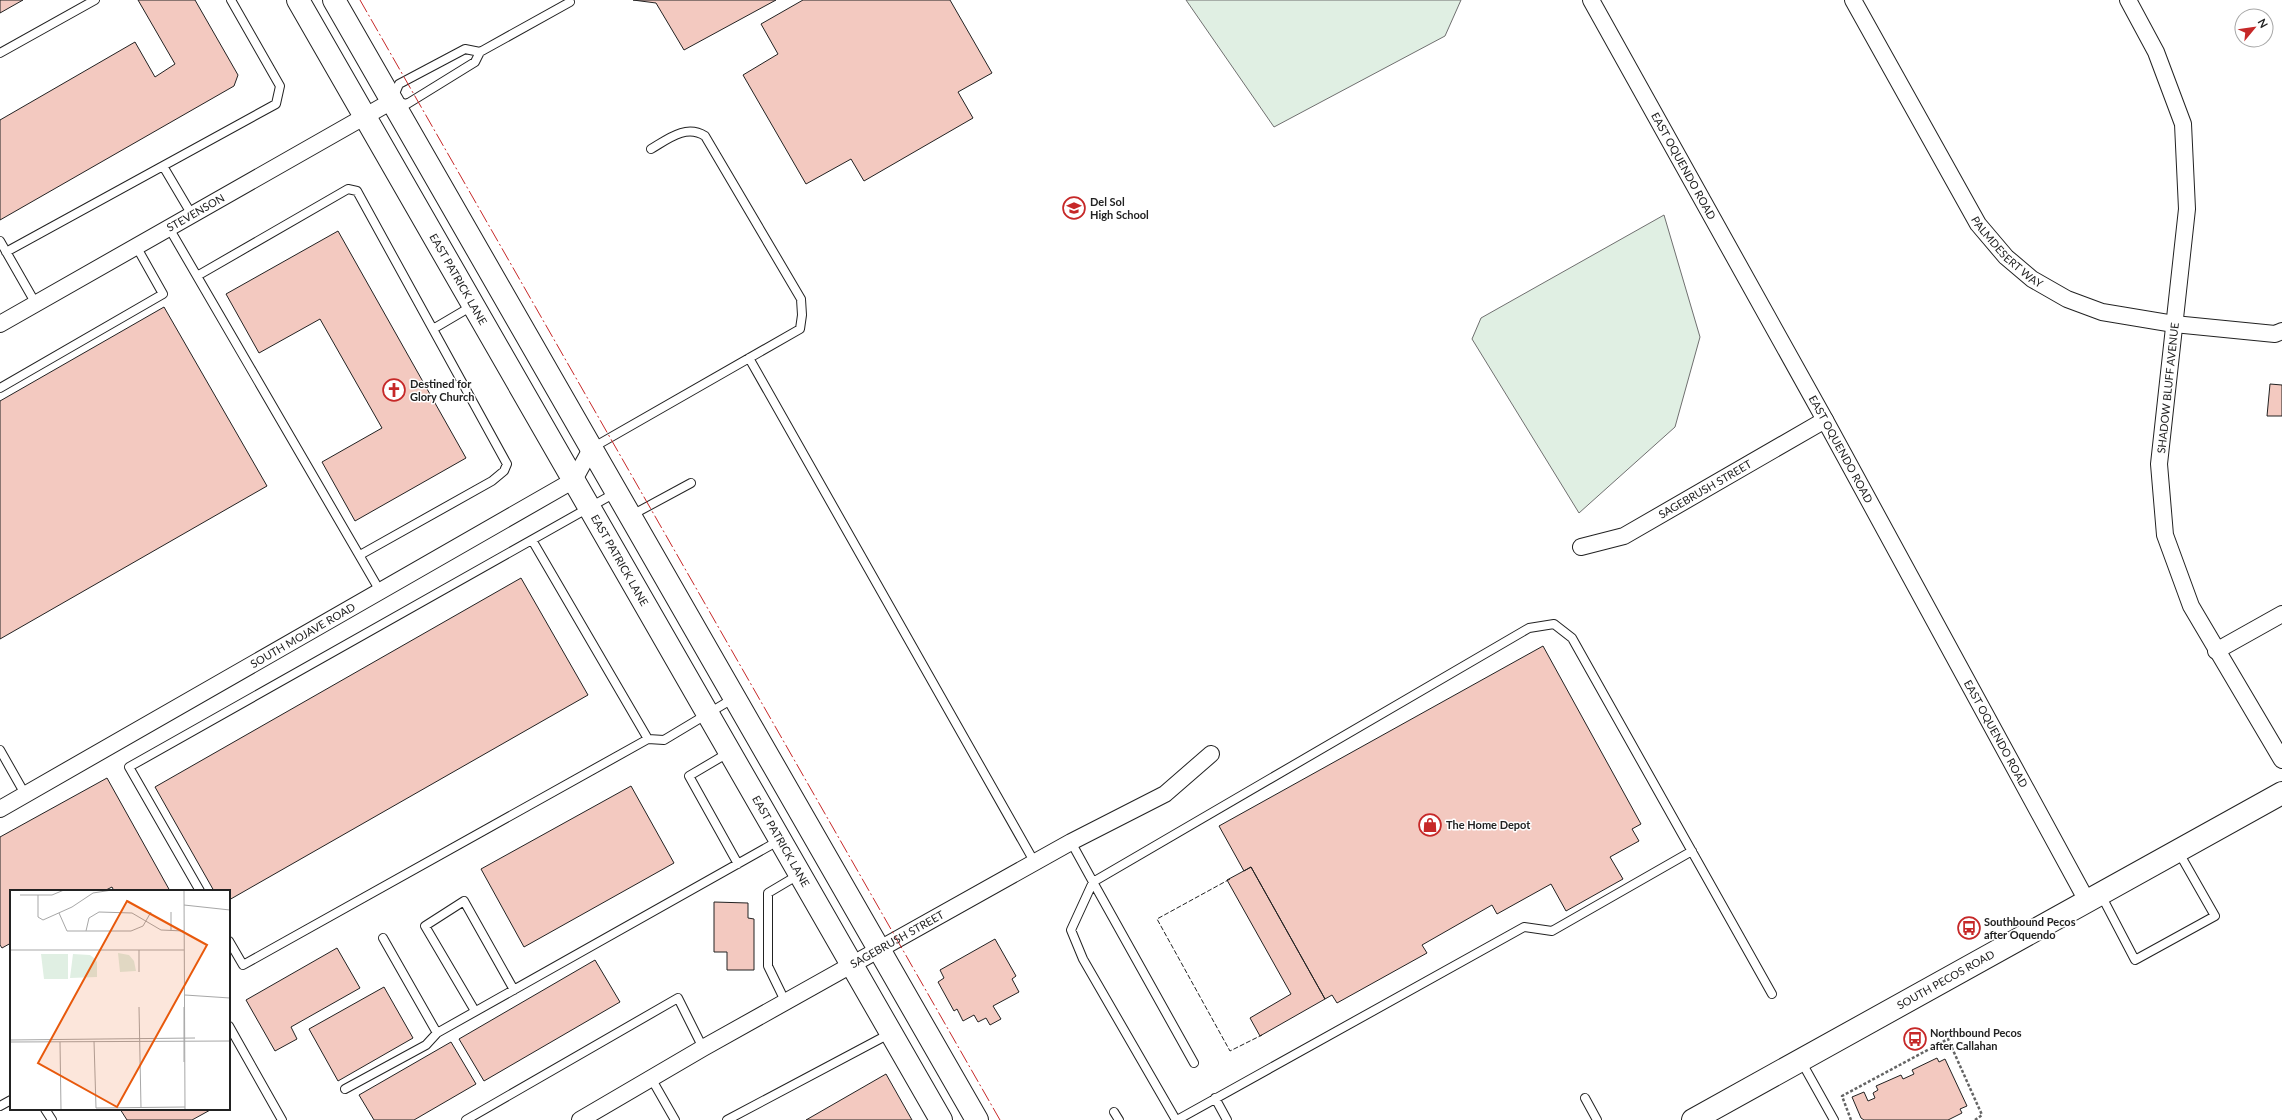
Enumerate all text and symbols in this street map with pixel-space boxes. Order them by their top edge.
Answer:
north arrow [2234,8,2274,48]
text: N [2255,16,2271,30]
street label: EAST OQUENDO ROAD [1649,110,1719,222]
street label: STEVENSON [164,191,226,234]
school or university icon: Del Sol High School [1061,195,1087,221]
place label: Del Sol High School [1090,195,1149,221]
street label: PALMDESERT WAY [1969,214,2045,290]
street label: EAST PATRICK LANE [427,231,490,327]
street label: SHADOW BLUFF AVENUE [2154,322,2181,454]
church icon: Destined for Glory Church [381,377,407,403]
place label: Destined for Glory Church [410,377,474,403]
street label: EAST OQUENDO ROAD [1807,393,1876,505]
street label: SAGEBRUSH STREET [1656,457,1754,521]
street label: EAST PATRICK LANE [589,512,651,608]
street label: SOUTH MOJAVE ROAD [248,600,357,670]
street label: EAST OQUENDO ROAD [1962,677,2031,789]
street label: EAST PATRICK LANE [750,793,813,889]
shop icon: The Home Depot [1417,812,1443,838]
place label: The Home Depot [1446,818,1531,831]
inset map [10,890,230,1110]
street label: SAGEBRUSH STREET [848,907,946,970]
bus stop icon: Southbound Pecos after Oquendo [1956,915,1982,941]
place label: Southbound Pecos after Oquendo [1984,915,2076,941]
street label: SOUTH PECOS ROAD [1894,947,1996,1012]
bus stop icon: Northbound Pecos after Callahan [1902,1026,1928,1052]
place label: Northbound Pecos after Callahan [1930,1026,2022,1052]

